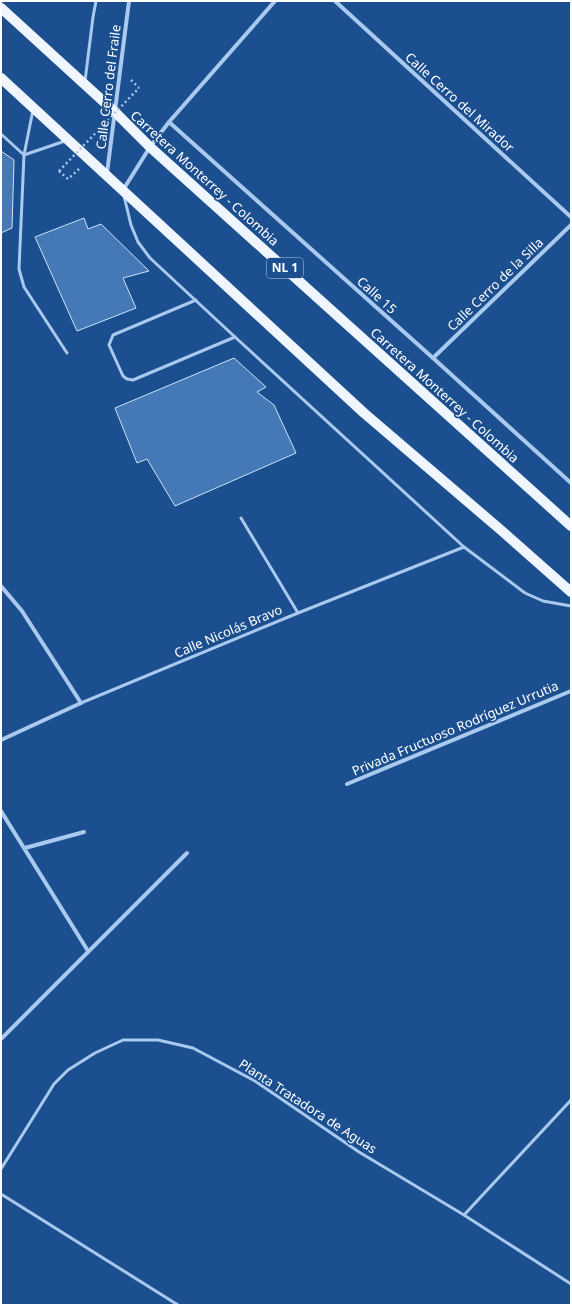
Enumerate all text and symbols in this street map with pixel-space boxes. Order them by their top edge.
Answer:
street label: Calle Cerro del Fraile [91,24,125,150]
street label: Calle Cerro del Mirador [402,48,519,156]
street label: Carretera Monterrey - Colombia [127,106,283,250]
street label: Calle Cerro de la Silla [443,233,547,335]
road number: NL 1 [267,258,303,278]
street label: Calle 15 [353,272,401,318]
street label: Carretera Monterrey - Colombia [367,323,523,467]
street label: Calle Nicolás Bravo [171,600,285,662]
street label: Privada Fructuoso Rodríguez Urrutia [349,676,561,780]
street label: Planta Tratadora de Aguas [236,1055,380,1157]

